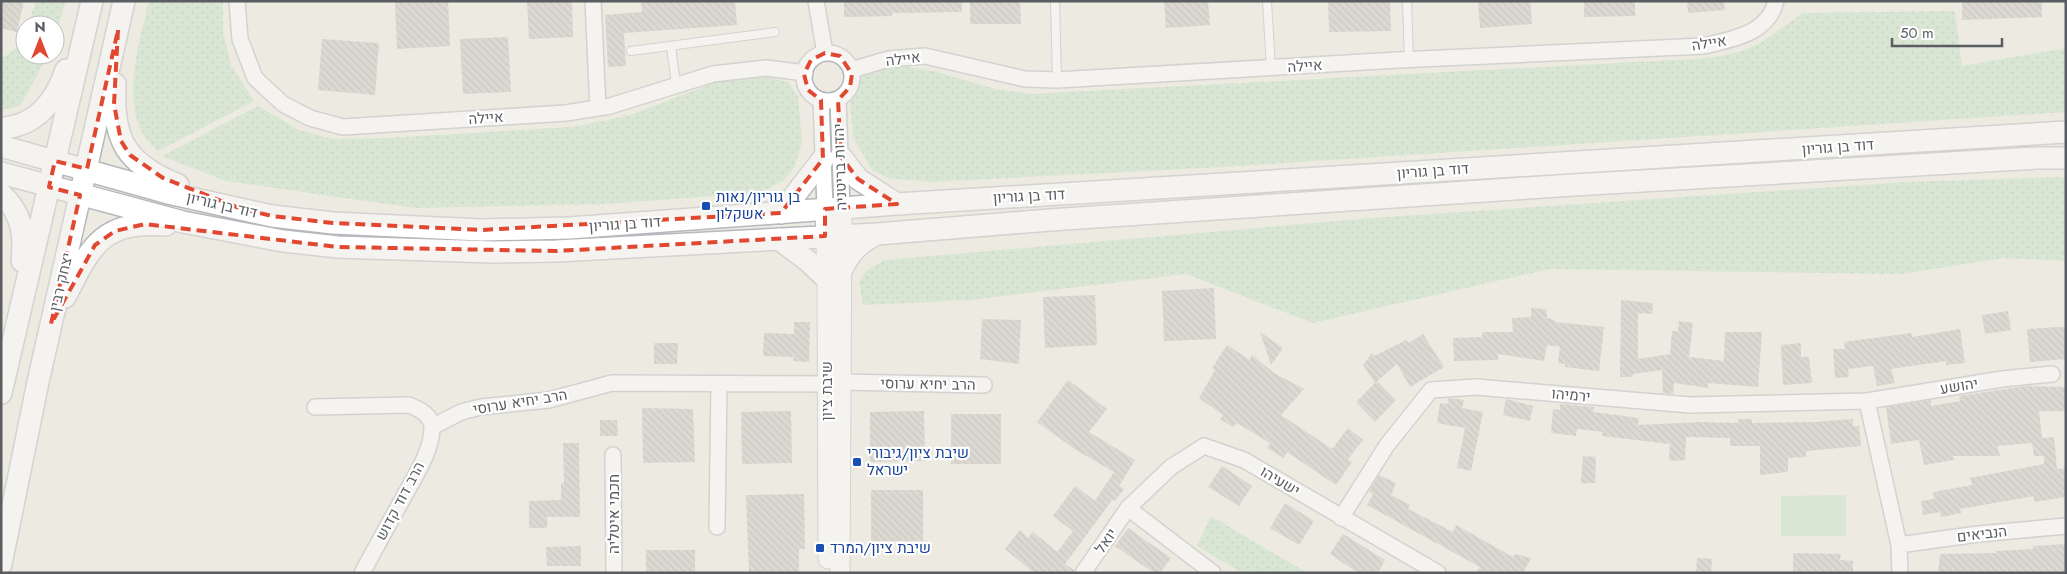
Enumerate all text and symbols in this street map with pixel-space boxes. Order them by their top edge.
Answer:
north arrow [15,15,65,65]
scale bar [1892,15,2002,47]
text: N [34,17,46,37]
text: 50 m [1900,22,1934,44]
street label: איילה [1690,29,1728,57]
street label: איילה [884,46,922,72]
street label: איילה [1287,54,1323,78]
street label: איילה [468,106,504,130]
street label: יהדות בריטניה [827,123,853,211]
street label: דוד בן גוריון [1801,133,1875,160]
street label: דוד בן גוריון [1396,157,1470,184]
street label: דוד בן גוריון [992,183,1066,209]
street label: דוד בן גוריון [184,186,260,224]
place label: בן גוריון/נאות אשקלון [716,186,800,225]
marker: בן גוריון/נאות אשקלון [700,200,712,212]
street label: דוד בן גוריון [588,210,662,237]
street label: יצחק רבין [44,250,78,314]
street label: שיבת ציון [816,361,838,421]
street label: הרב יחיא ערוסי [880,372,976,396]
street label: יהושע [1938,372,1980,400]
street label: ירמיהו [1551,382,1591,408]
street label: הרב יחיא ערוסי [471,384,569,420]
place label: שיבת ציון/גיבורי ישראל [867,442,969,481]
marker: שיבת ציון/גיבורי ישראל [851,456,863,468]
street label: הרב דוד קדוש [370,458,430,544]
street label: ישעיהו [1256,461,1304,501]
street label: חכמי איטליה [603,474,625,554]
street label: הנביאים [1956,520,2008,548]
street label: יואל [1089,524,1123,558]
place label: שיבת ציון/המרד [830,537,931,559]
marker: שיבת ציון/המרד [814,542,826,554]

